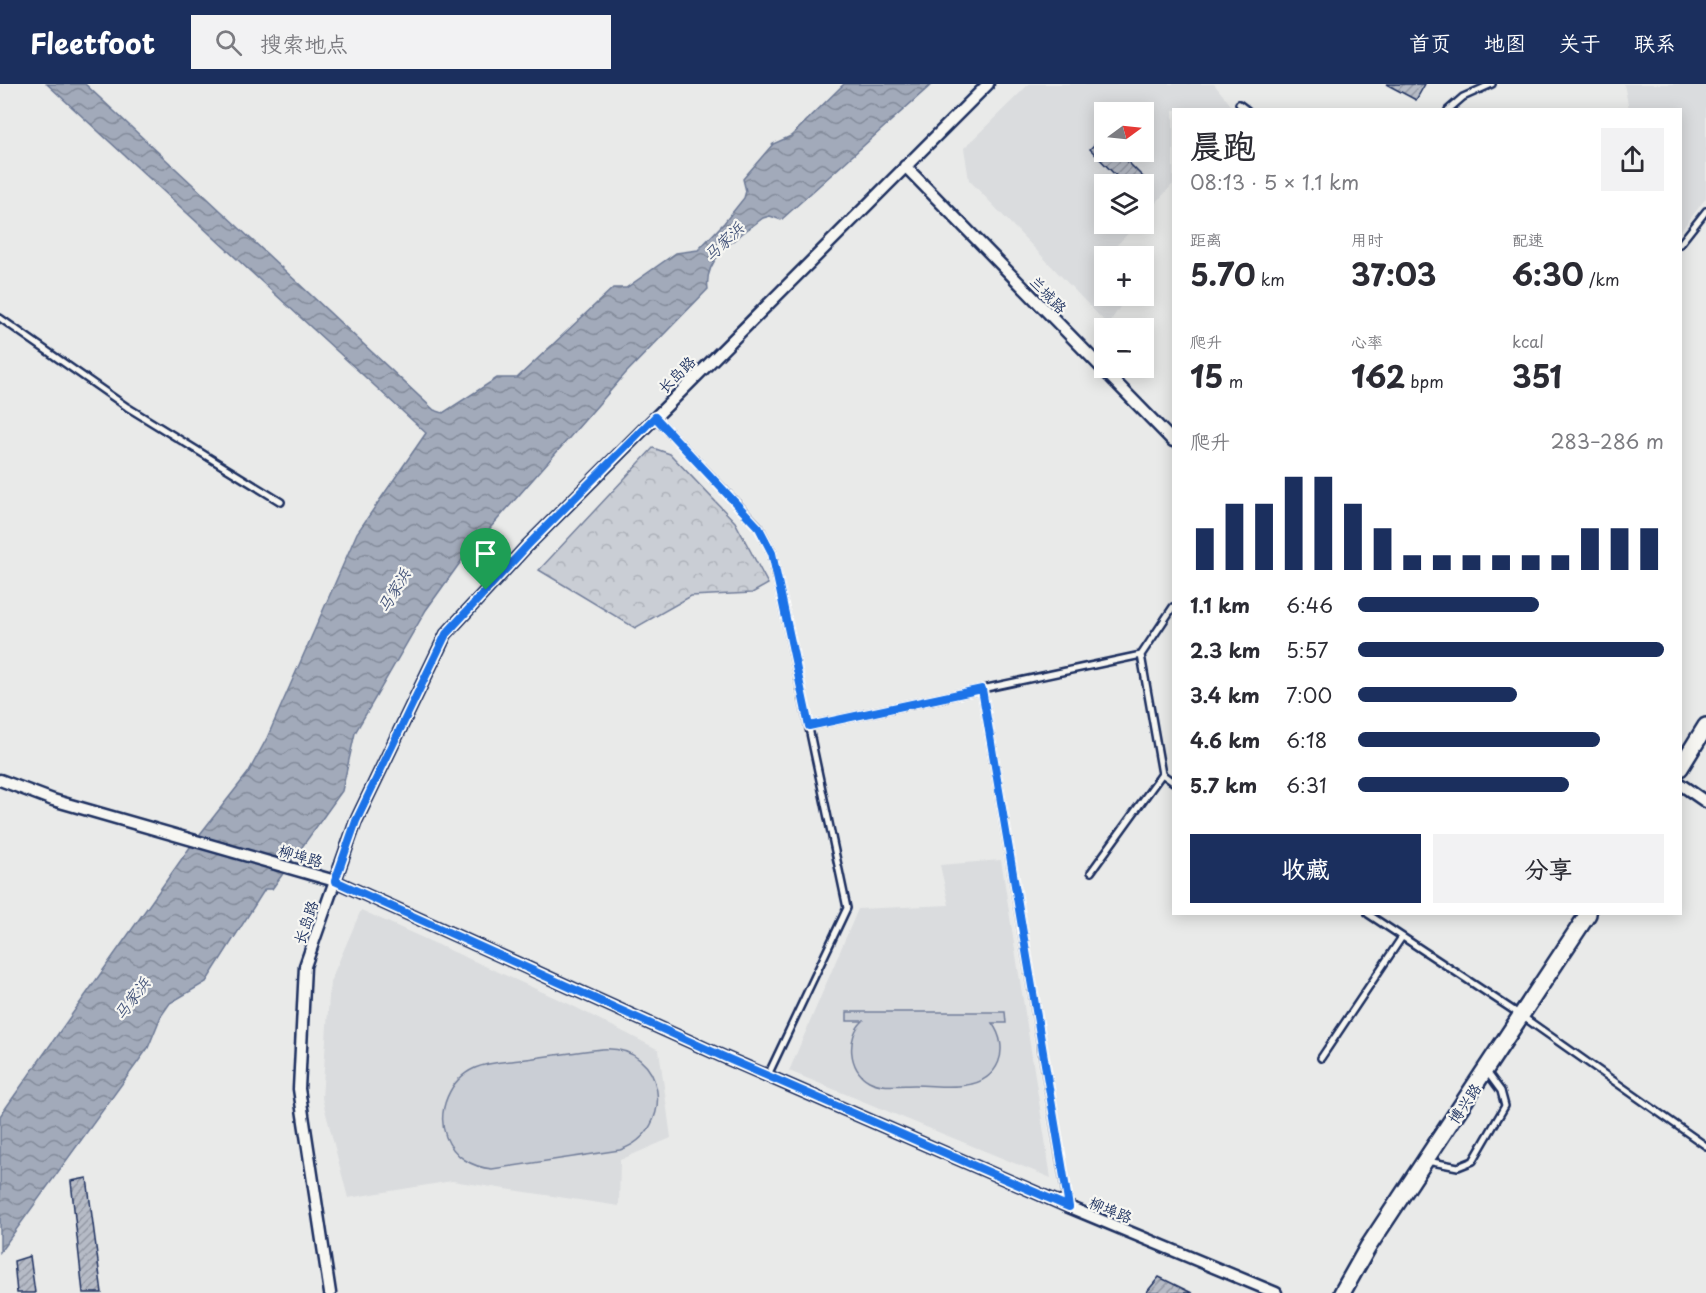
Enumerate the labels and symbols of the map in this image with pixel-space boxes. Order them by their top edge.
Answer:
north arrow [1094,102,1154,162]
water label: 马家浜 [697,215,749,266]
street label: 兰城路 [1025,270,1073,318]
street label: 长岛路 [652,350,700,398]
pin [460,528,511,590]
water label: 马家浜 [370,562,416,617]
street label: 柳埠路 [276,838,326,872]
street label: 长岛路 [287,897,323,947]
water label: 马家浜 [107,971,156,1024]
street label: 博兴路 [1442,1078,1486,1128]
street label: 柳埠路 [1086,1190,1136,1228]

